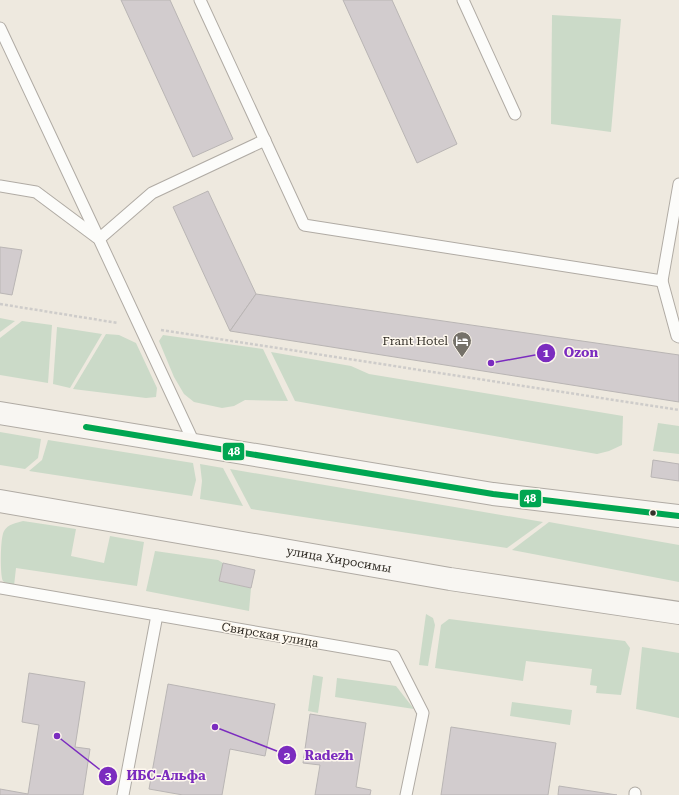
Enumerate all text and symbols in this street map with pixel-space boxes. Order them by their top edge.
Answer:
hotel icon: Frant Hotel [451,330,473,358]
place label: Frant Hotel [383,334,448,348]
callout: Ozon [536,340,606,365]
text: Ozon [564,345,598,360]
text: 1 [543,346,550,360]
line badge: 48 [222,442,245,461]
text: 48 [228,445,240,458]
line badge: 48 [519,489,542,508]
text: 48 [524,492,536,505]
unlabelled marker [648,508,658,518]
street label: улица Хиросимы [285,544,393,576]
street label: Свирская улица [220,620,320,651]
callout: Radezh [277,743,362,768]
text: Radezh [305,748,354,763]
text: 2 [284,749,291,763]
callout: ИБС-Альфа [98,763,213,788]
text: ИБС-Альфа [126,768,206,783]
text: 3 [105,769,112,783]

